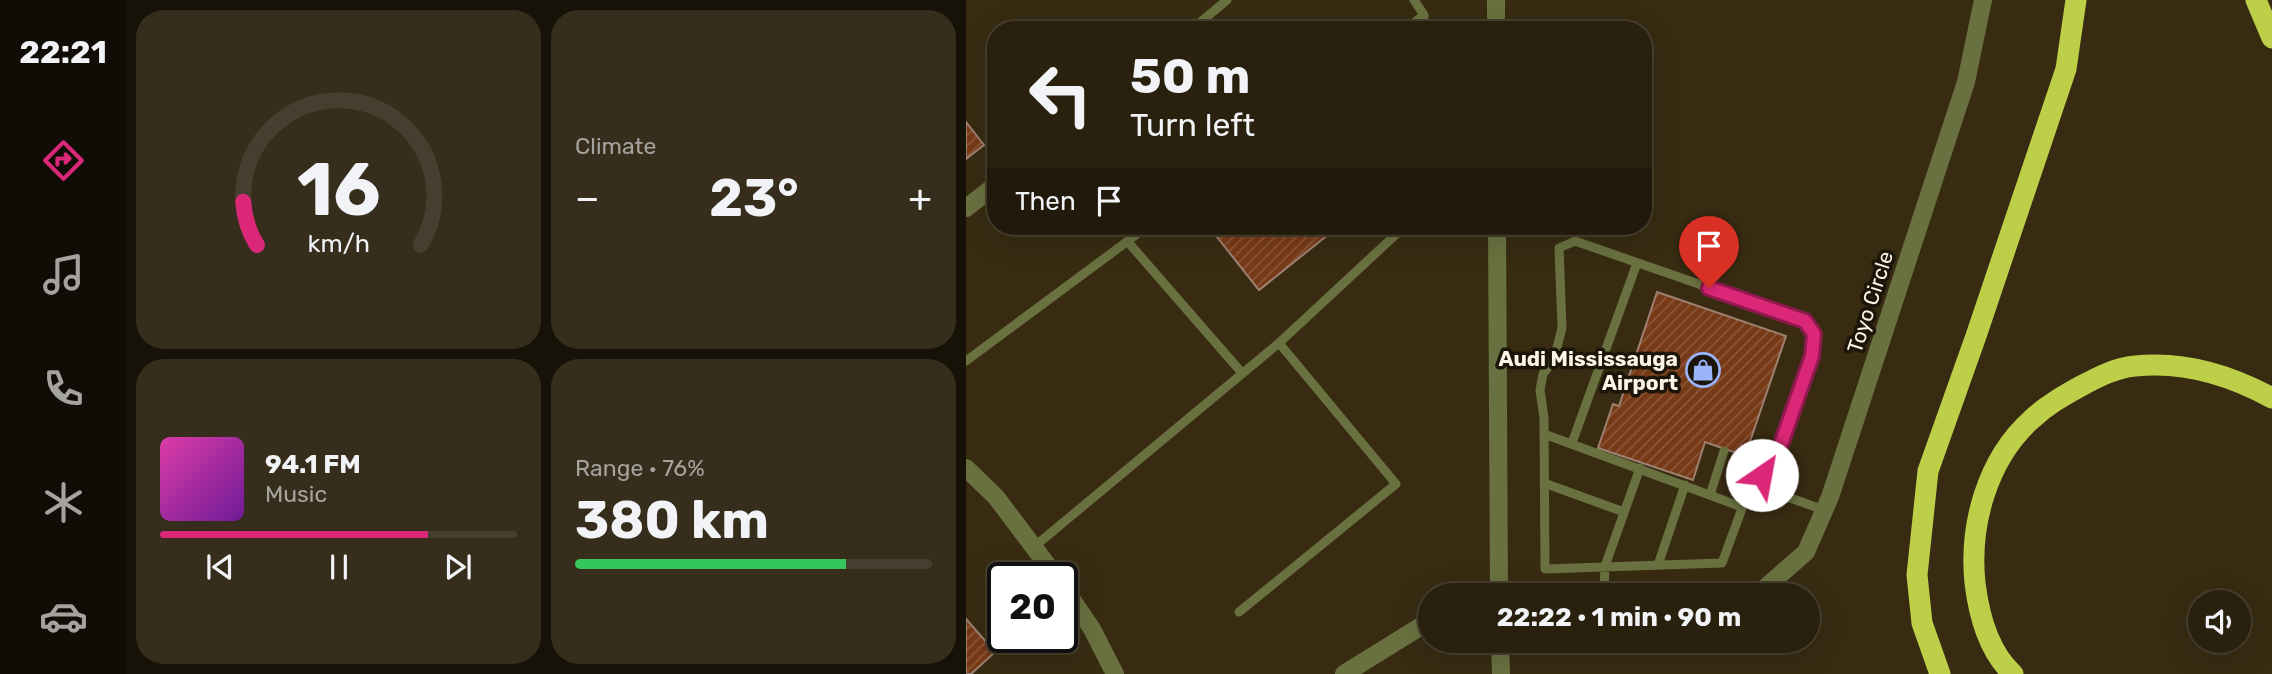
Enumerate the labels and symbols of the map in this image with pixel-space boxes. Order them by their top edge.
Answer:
pin [1679,216,1739,288]
street label: Toyo Circle [1842,248,1898,356]
place label: Audi Mississauga Airport [1498,346,1678,395]
shop icon: Audi Mississauga Airport [1684,351,1722,389]
position arrow [1725,438,1799,512]
speed limit sign: 20 [987,562,1078,653]

